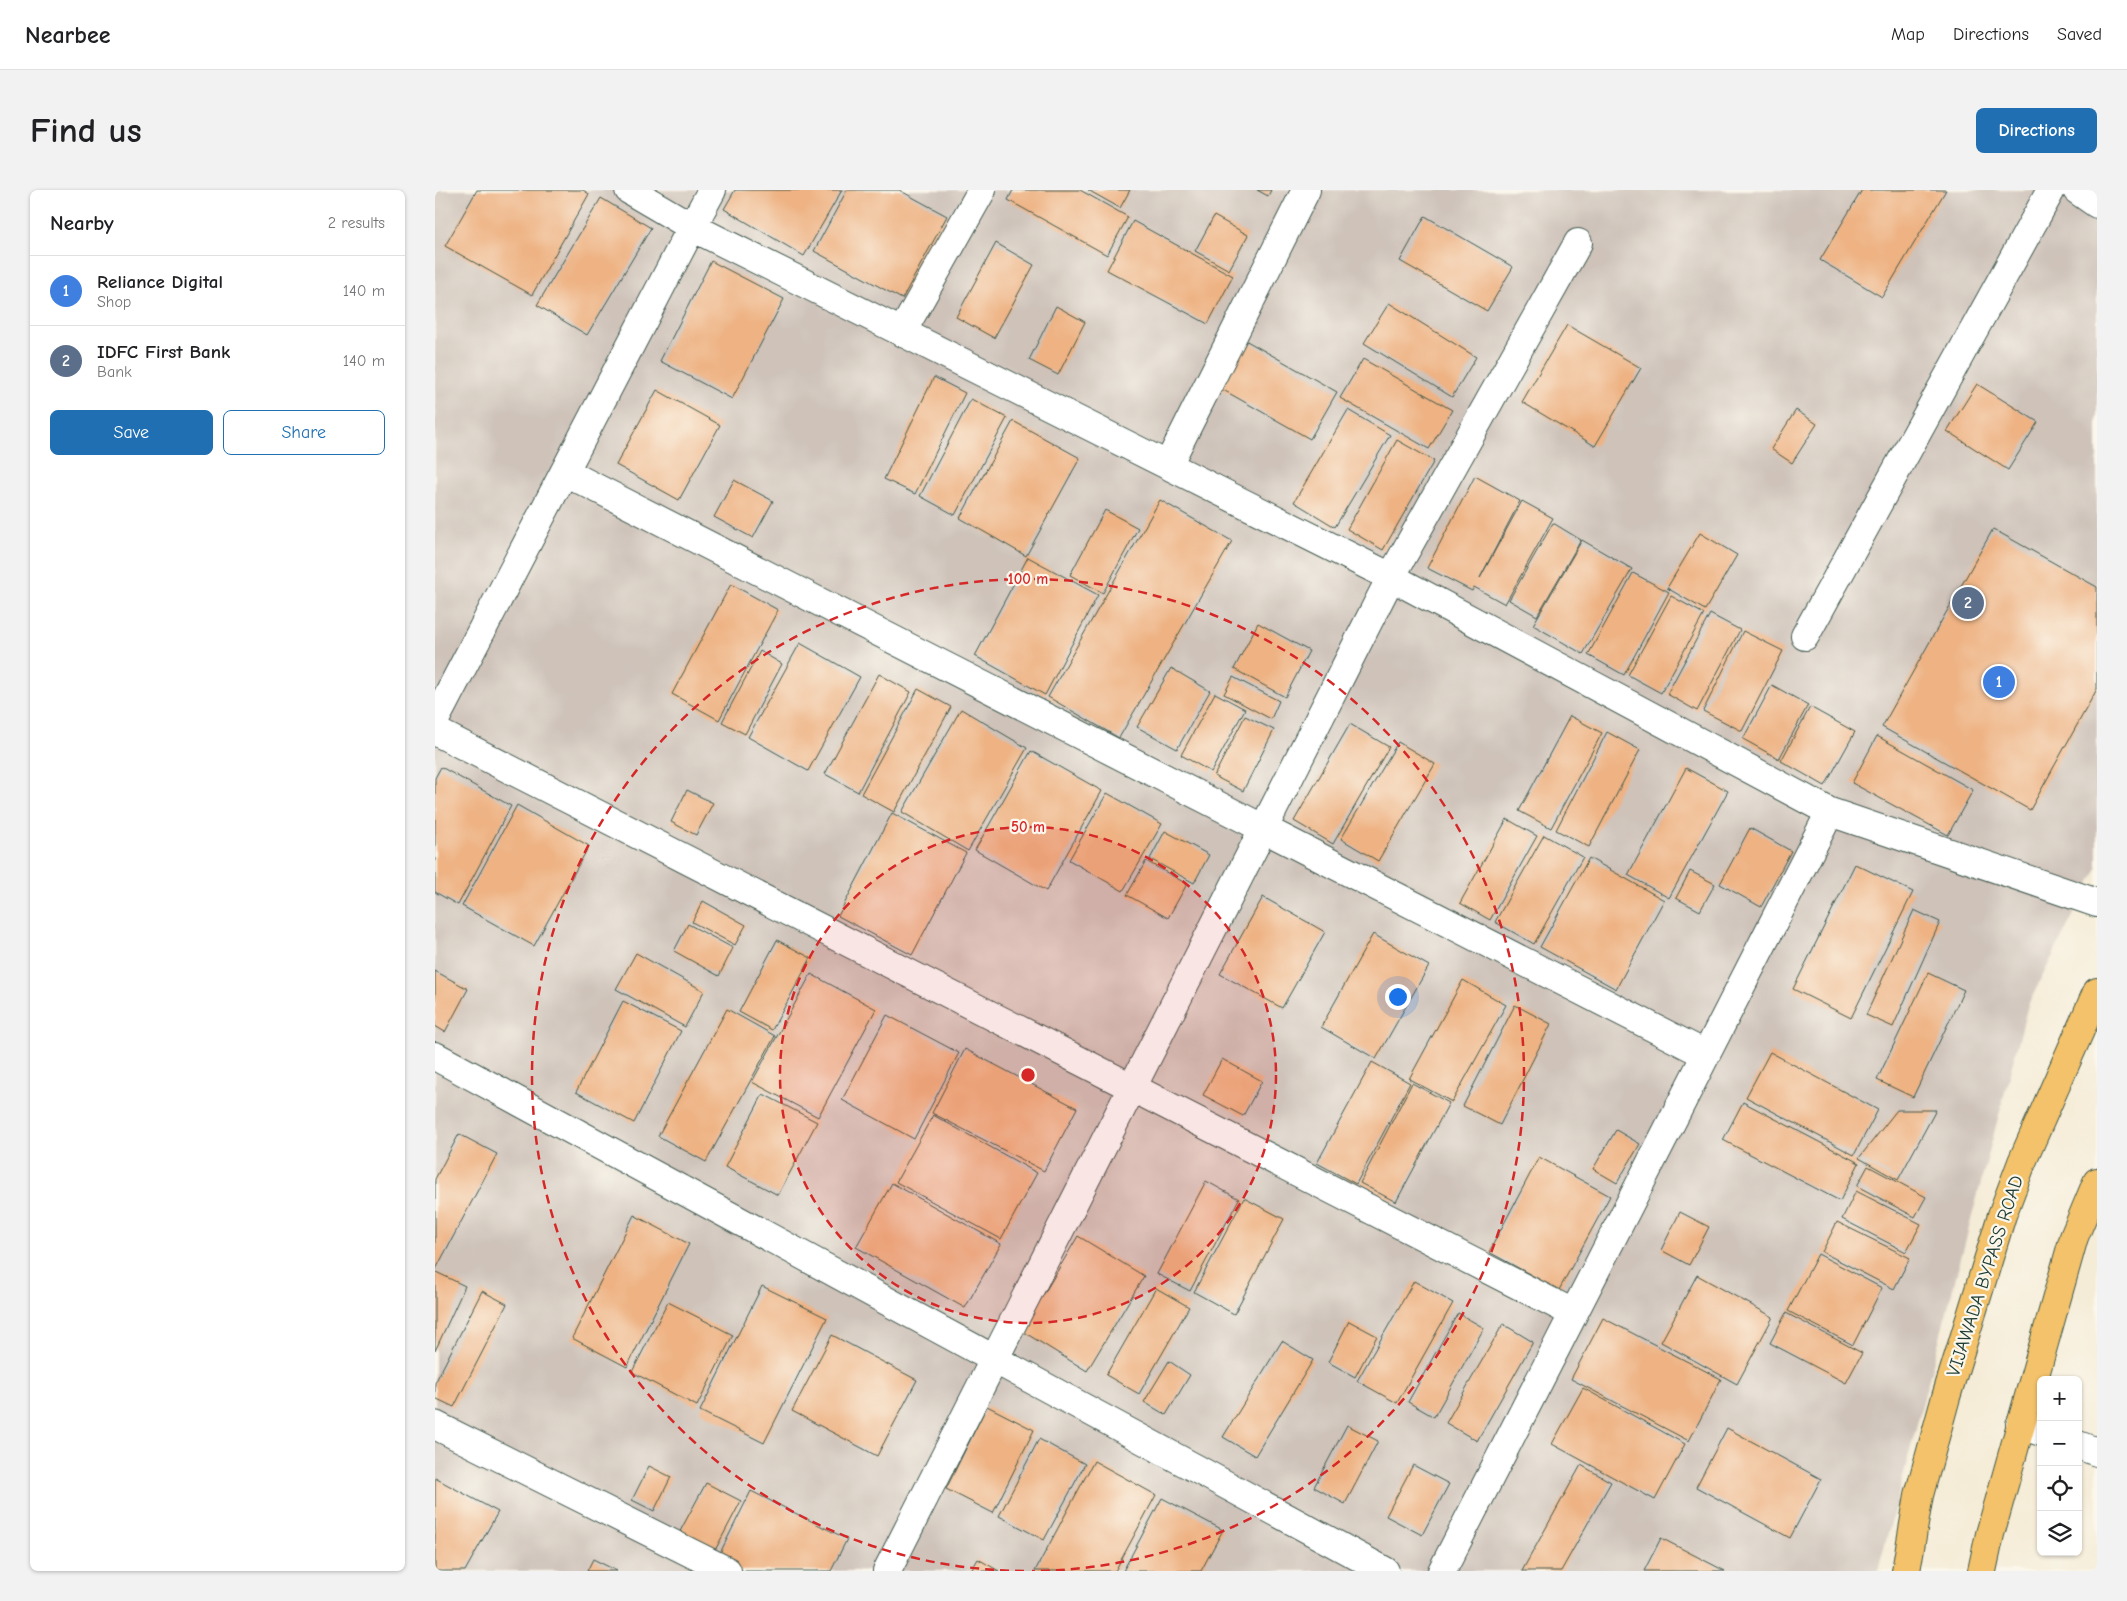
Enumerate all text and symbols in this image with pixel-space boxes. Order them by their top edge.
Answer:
text: Nearbee [25,21,110,49]
text: Map [1891,24,1925,45]
text: Directions [1953,24,2029,45]
text: Saved [2057,24,2102,45]
button: Directions [1976,108,2097,153]
text: Find us [30,110,142,151]
text: Nearby [50,211,114,235]
text: 2 results [328,214,385,232]
text: Reliance Digital [97,271,223,293]
text: 1 [63,282,69,300]
text: 140 m [343,282,385,300]
text: Shop [97,293,131,311]
text: IDFC First Bank [97,341,230,363]
text: 2 [62,352,70,370]
text: 140 m [343,352,385,370]
text: Bank [97,363,132,381]
button: Save [50,410,213,455]
button: Share [223,410,385,455]
text: 100 m [1008,570,1048,588]
pin: 2 [1952,584,1984,622]
pin: 1 [1983,663,2015,701]
text: 50 m [1011,818,1045,836]
your location [1385,984,1411,1010]
centre of rings [1019,1066,1037,1084]
street label: VIJAWADA BYPASS ROAD [1942,1173,2028,1379]
map controls [2037,1376,2082,1556]
button: + [2037,1376,2082,1421]
button: − [2037,1421,2082,1466]
button: locate [2037,1466,2082,1511]
button: layers [2037,1511,2082,1556]

